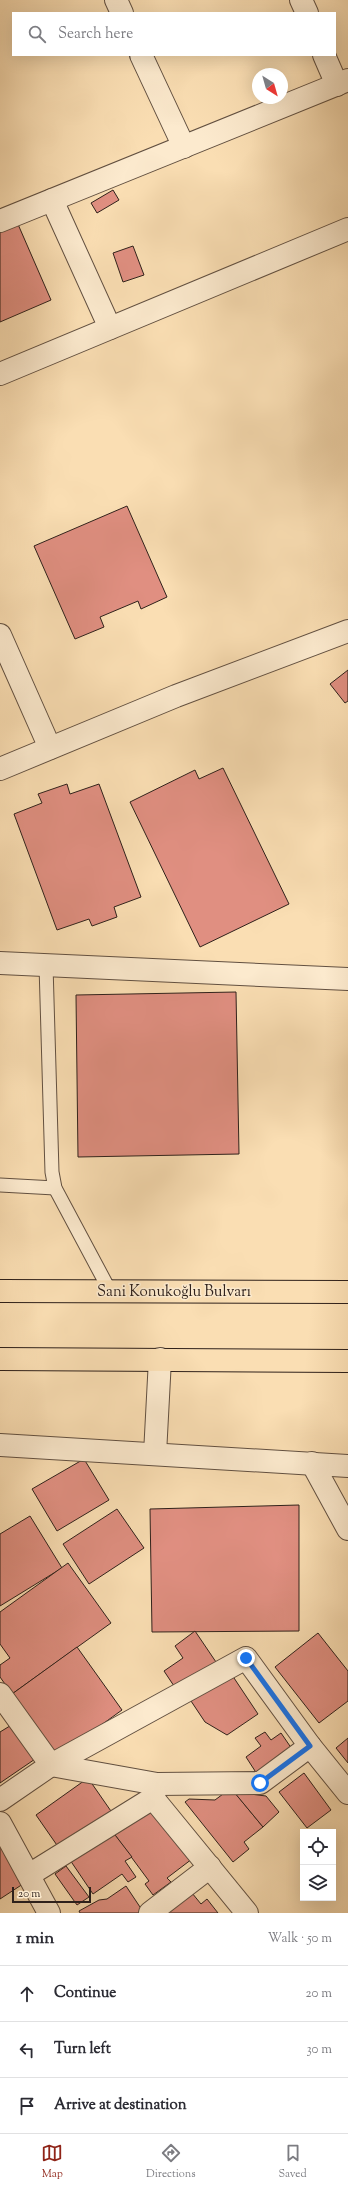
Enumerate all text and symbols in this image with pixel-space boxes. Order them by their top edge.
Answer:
search box [12,12,336,56]
icon: search [26,23,48,45]
text: Search here [58,24,133,45]
north arrow [252,68,288,104]
street label: Sani Konukoğlu Bulvarı [97,1282,251,1303]
route end [237,1649,255,1667]
route start [251,1774,269,1792]
map controls [300,1829,336,1901]
button: locate [300,1829,336,1865]
button: layers [300,1865,336,1901]
scale bar [12,1885,91,1904]
text: 20 m [18,1886,40,1902]
text: 1 min [16,1927,54,1951]
text: Walk · 50 m [268,1930,332,1948]
icon: ahead [16,1983,38,2005]
text: Continue [54,1983,116,2004]
text: 20 m [306,1985,332,2003]
icon: left [16,2039,38,2061]
text: Turn left [54,2039,111,2060]
text: 30 m [306,2041,332,2059]
icon: arrive [16,2095,38,2117]
text: Arrive at destination [54,2095,187,2116]
tab: Map [41,2142,63,2182]
tab: Directions [146,2142,196,2182]
tab: Saved [278,2142,307,2182]

